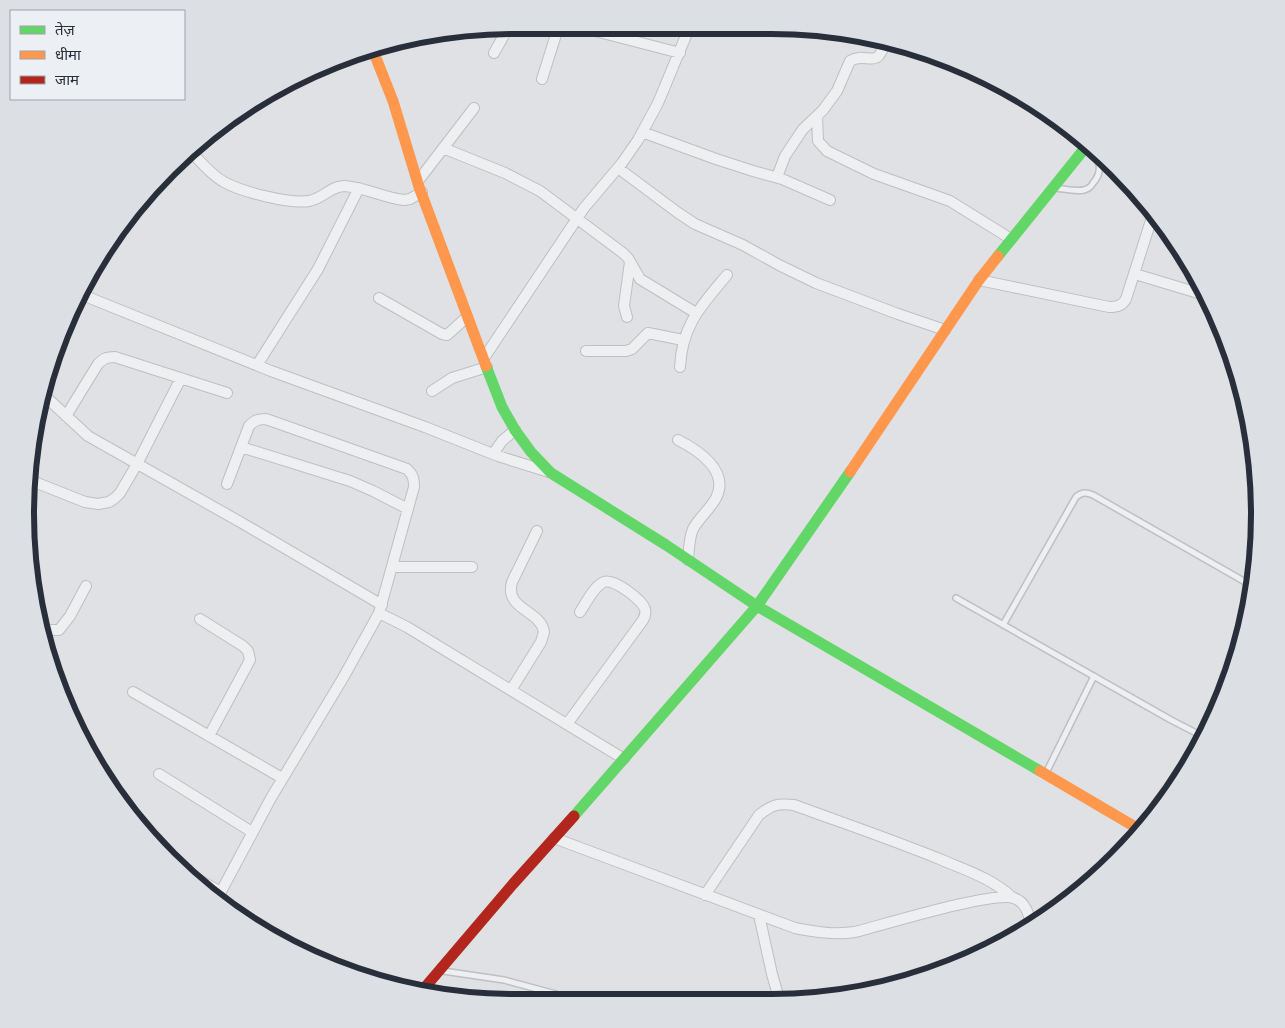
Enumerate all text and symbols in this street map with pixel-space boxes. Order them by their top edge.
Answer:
legend [10,10,185,100]
text: तेज़ [55,20,76,39]
text: धीमा [55,45,82,64]
text: जाम [55,70,80,89]

